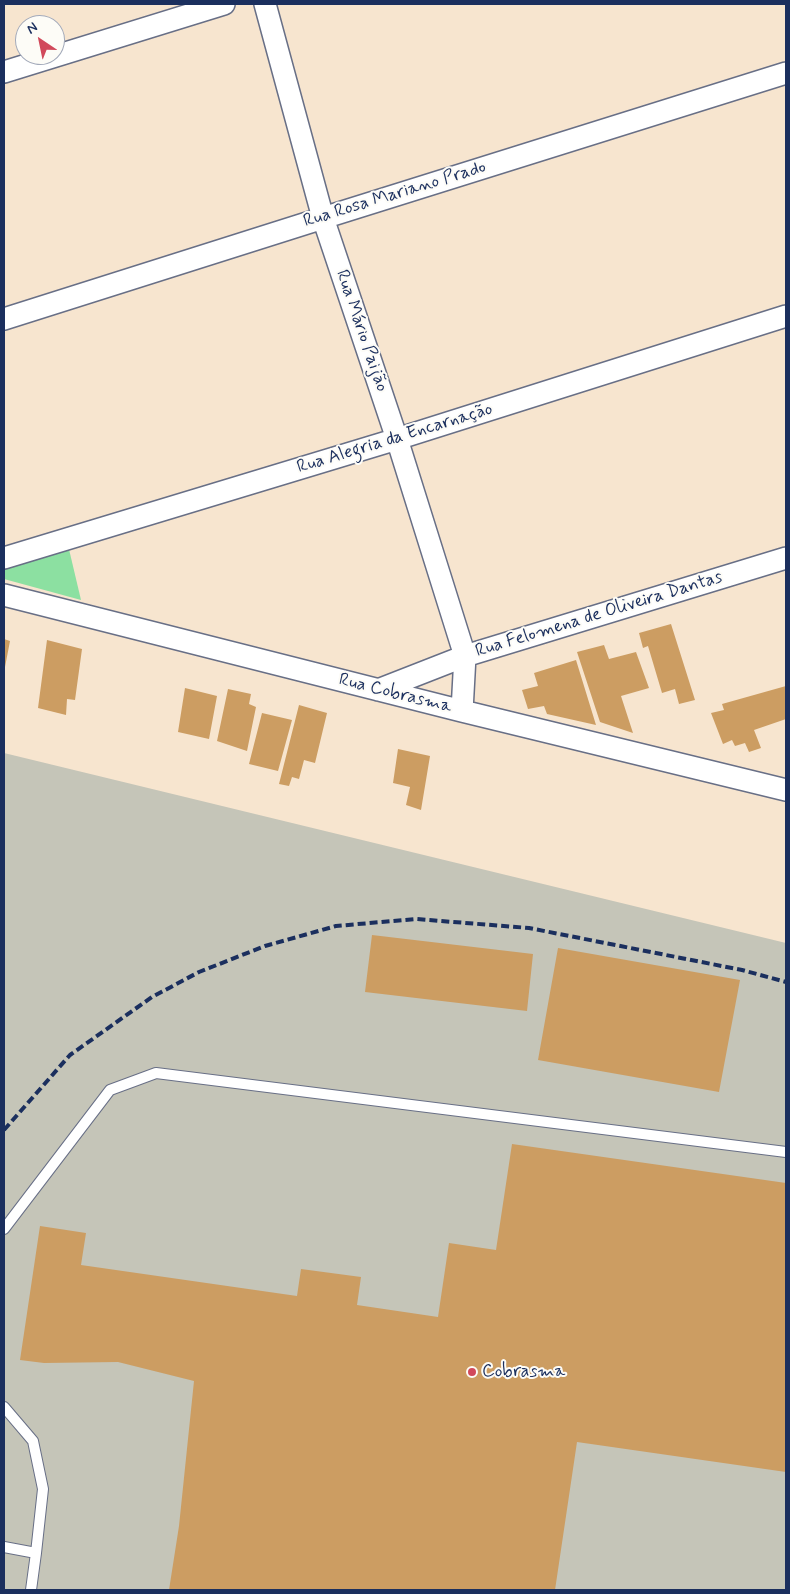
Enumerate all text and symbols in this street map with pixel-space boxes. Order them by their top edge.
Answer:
north arrow [15,15,65,65]
text: N [23,18,41,38]
street label: Rua Rosa Mariano Prado [301,157,489,233]
street label: Rua Mário Paijão [330,267,392,395]
street label: Rua Alegria da Encarnação [295,399,495,479]
street label: Rua Felomena de Oliveira Dantas [473,567,725,663]
street label: Rua Cobrasma [336,670,454,718]
place label: Cobrasma [482,1361,565,1383]
marker: Cobrasma [466,1366,478,1378]

